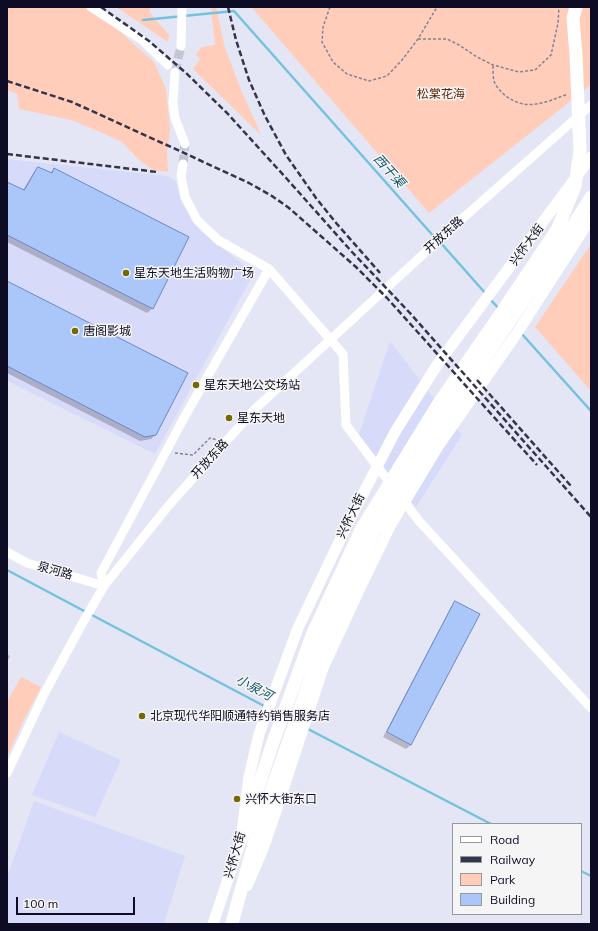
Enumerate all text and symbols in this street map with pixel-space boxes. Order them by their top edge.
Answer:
park label: 松棠花海 [417,87,465,101]
water label: 西干渠 [370,151,408,191]
street label: 开放东路 [421,214,467,256]
street label: 兴怀大街 [507,221,547,269]
place label: 星东天地生活购物广场 [134,266,254,280]
marker: 星东天地生活购物广场 [121,268,131,278]
place label: 唐阁影城 [83,324,131,338]
marker: 唐阁影城 [70,326,80,336]
place label: 星东天地公交场站 [204,378,300,392]
marker: 星东天地公交场站 [191,380,201,390]
place label: 星东天地 [237,411,285,425]
marker: 星东天地 [224,413,234,423]
street label: 开放东路 [189,436,231,482]
street label: 兴怀大街 [334,491,368,541]
street label: 泉河路 [36,559,74,583]
water label: 小泉河 [233,672,275,704]
place label: 北京现代华阳顺通特约销售服务店 [150,709,330,723]
marker: 北京现代华阳顺通特约销售服务店 [137,711,147,721]
place label: 兴怀大街东口 [245,792,317,806]
marker: 兴怀大街东口 [232,794,242,804]
legend [452,823,582,915]
street label: 兴怀大街 [221,830,249,880]
text: Road [490,832,519,847]
text: Railway [490,852,535,867]
text: Park [490,872,515,887]
scale bar [18,889,137,915]
text: Building [490,892,535,907]
text: 100 m [23,896,58,911]

